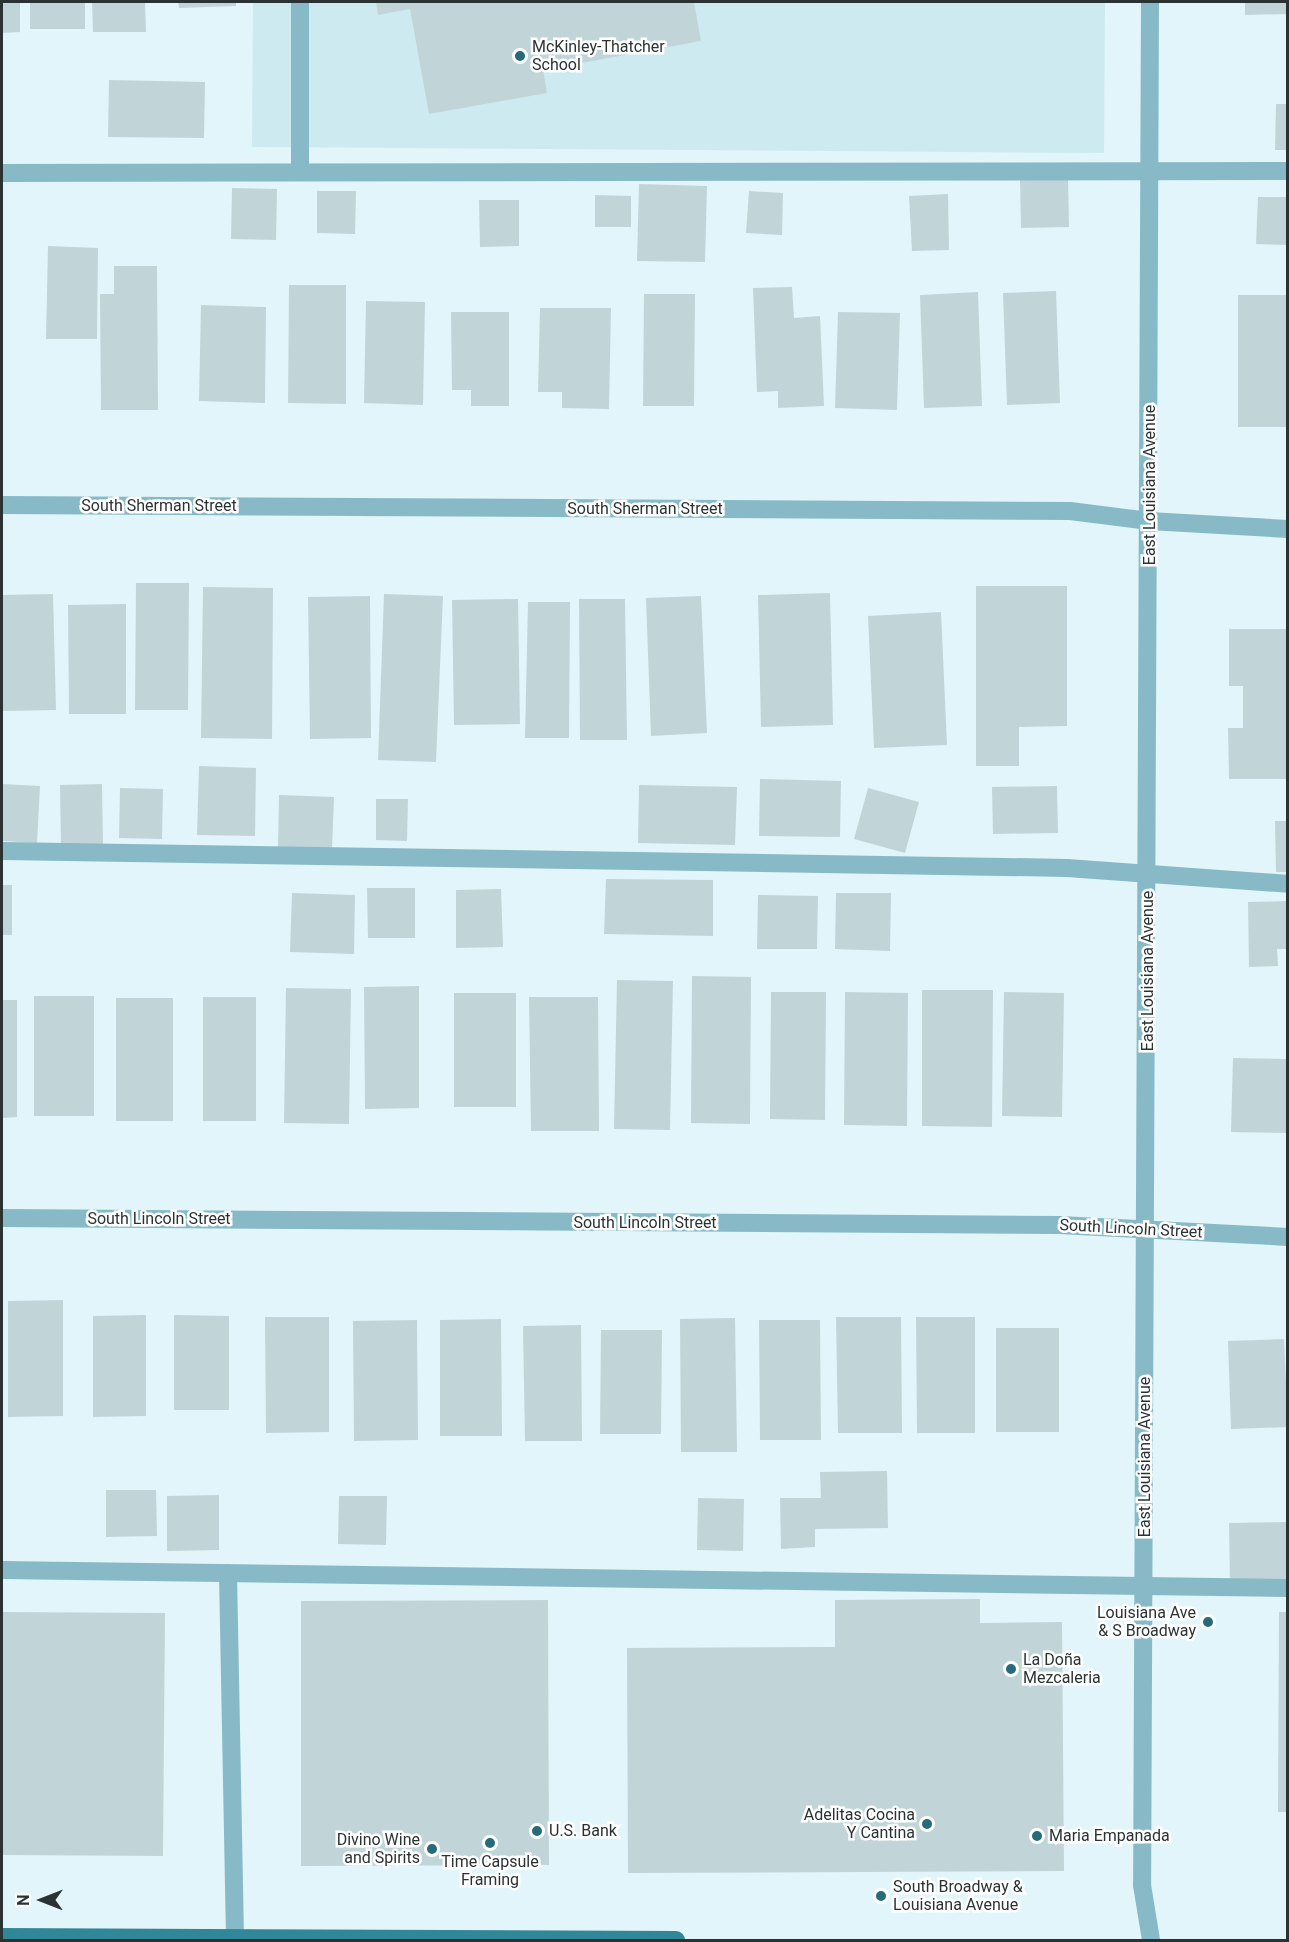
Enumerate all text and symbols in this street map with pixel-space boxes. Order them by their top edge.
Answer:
place label: McKinley-Thatcher School [532,37,665,75]
marker: McKinley-Thatcher School [513,49,527,63]
street label: East Louisiana Avenue [1140,405,1160,565]
street label: South Sherman Street [81,496,237,516]
street label: South Sherman Street [567,499,723,519]
street label: East Louisiana Avenue [1138,891,1158,1051]
street label: South Lincoln Street [87,1209,231,1229]
street label: South Lincoln Street [573,1213,717,1233]
street label: South Lincoln Street [1059,1216,1203,1242]
street label: East Louisiana Avenue [1135,1377,1155,1537]
place label: Louisiana Ave & S Broadway [1097,1603,1196,1641]
marker: Louisiana Ave & S Broadway [1201,1615,1215,1629]
place label: La Doña Mezcaleria [1023,1650,1101,1688]
marker: La Doña Mezcaleria [1004,1662,1018,1676]
place label: Adelitas Cocina Y Cantina [804,1805,915,1843]
marker: Adelitas Cocina Y Cantina [920,1817,934,1831]
place label: U.S. Bank [549,1821,617,1841]
marker: U.S. Bank [530,1824,544,1838]
place label: Maria Empanada [1049,1826,1170,1846]
marker: Maria Empanada [1030,1829,1044,1843]
place label: Divino Wine and Spirits [337,1830,420,1868]
marker: Time Capsule Framing [483,1836,497,1850]
marker: Divino Wine and Spirits [425,1842,439,1856]
place label: Time Capsule Framing [441,1852,539,1890]
north arrow [12,1870,72,1930]
place label: South Broadway & Louisiana Avenue [893,1877,1023,1915]
marker: South Broadway & Louisiana Avenue [874,1889,888,1903]
text: N [14,1894,33,1906]

